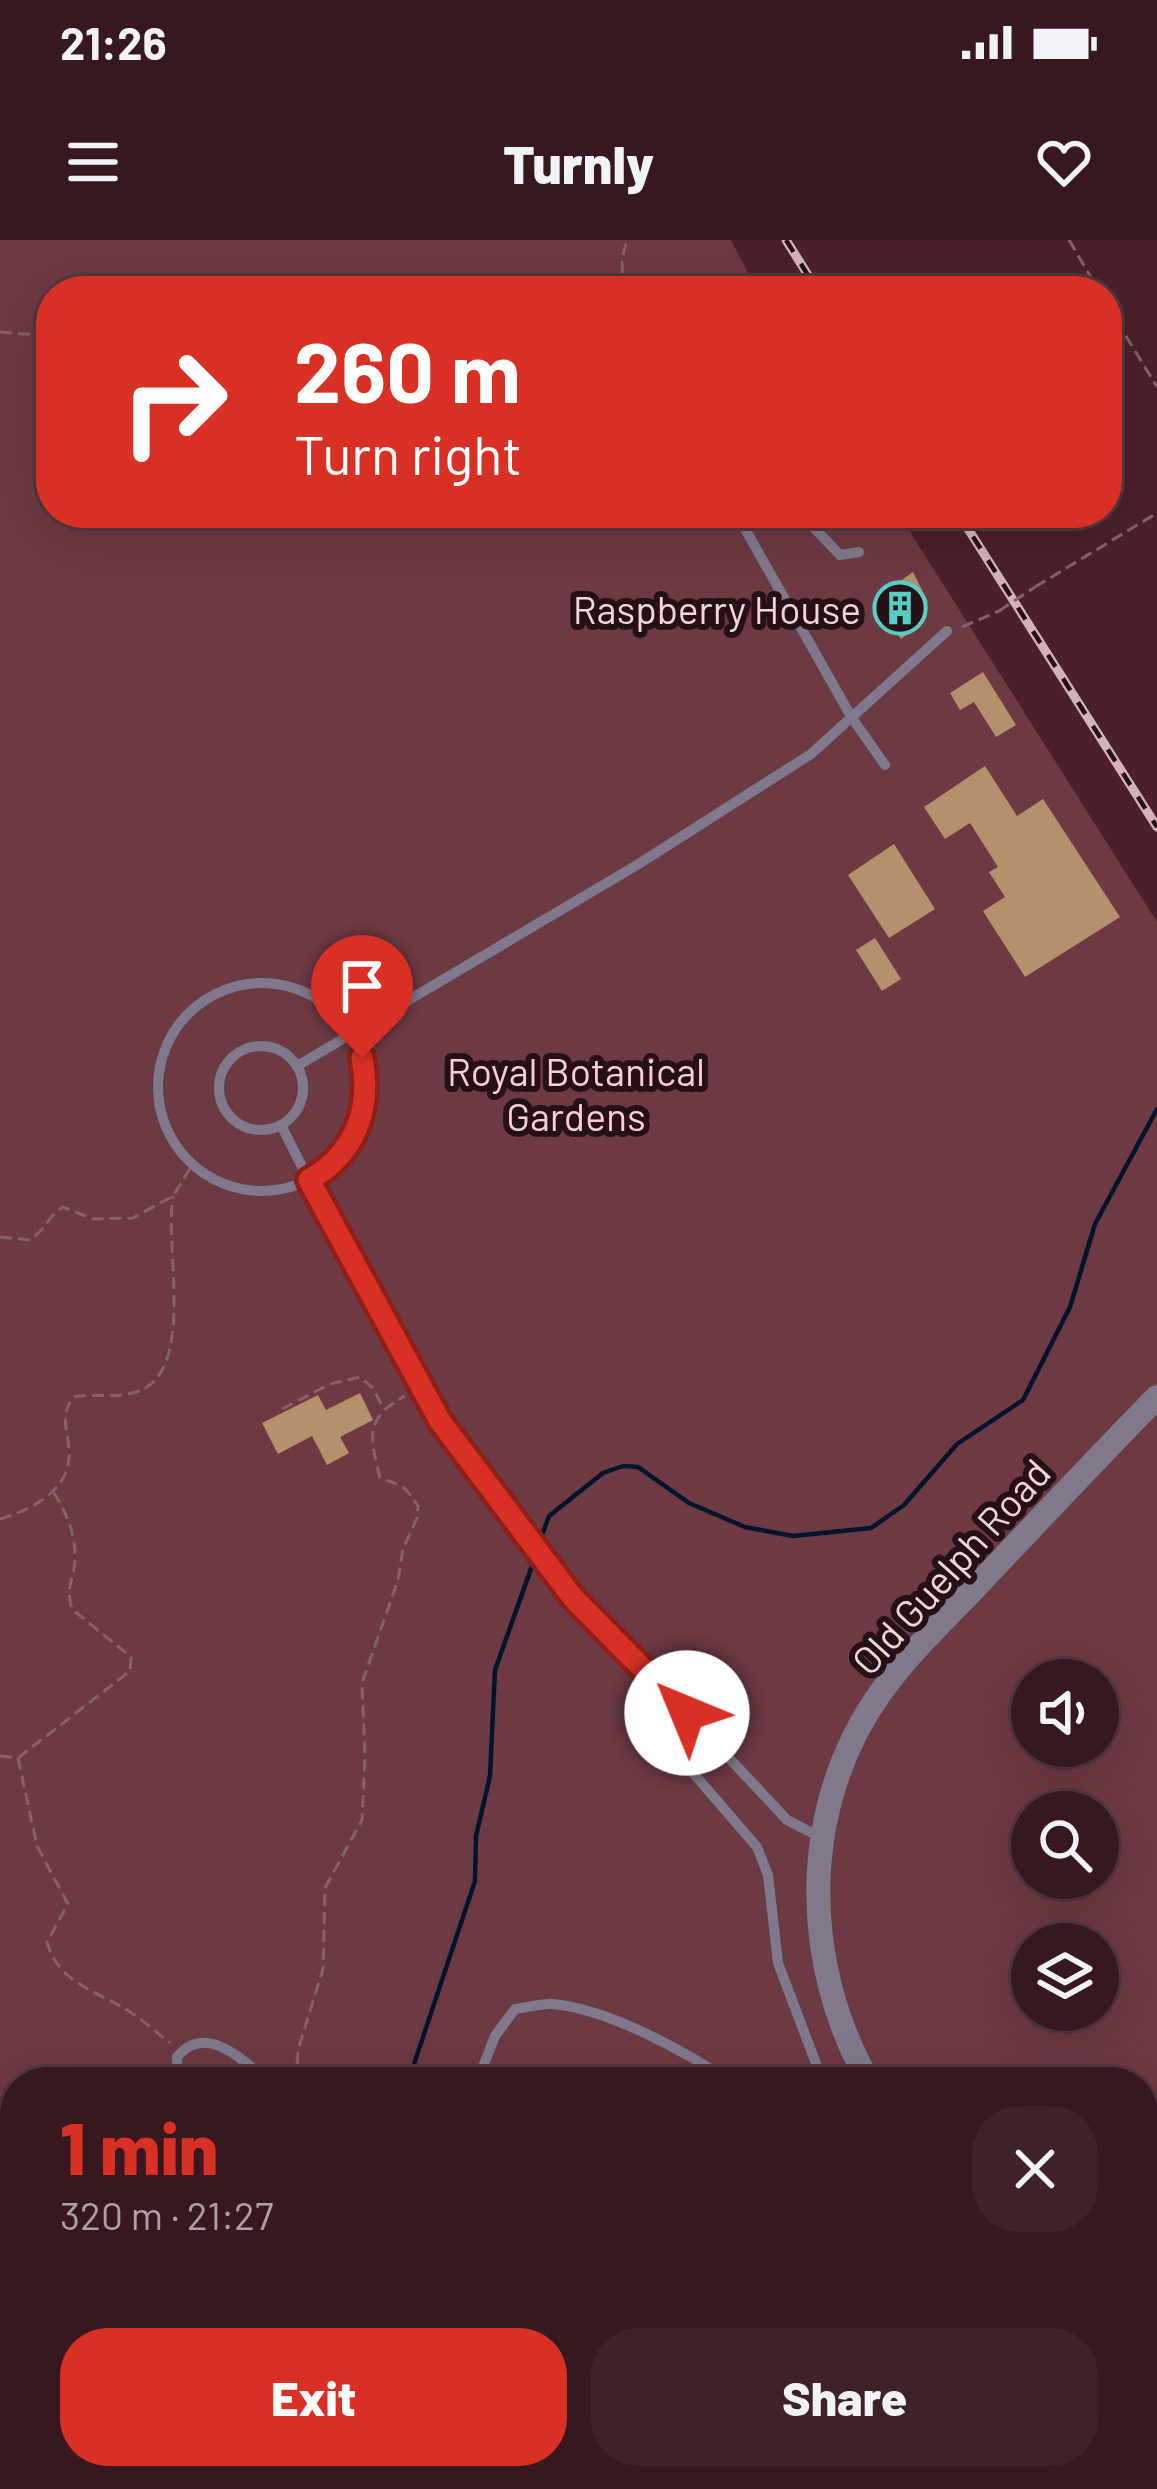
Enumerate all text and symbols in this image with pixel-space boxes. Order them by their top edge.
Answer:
text: 21:26 [60,15,167,69]
icon: menu [60,129,126,195]
icon: heart [1031,129,1097,195]
text: Turnly [503,130,654,195]
text: 260 m [294,319,521,420]
icon: right [96,324,252,480]
text: Turn right [294,421,522,486]
building icon: Raspberry House [872,580,928,636]
place label: Raspberry House [573,585,861,632]
pin [311,935,413,1058]
icon: arrive [329,953,395,1019]
park label: Royal Botanical Gardens [447,1047,705,1139]
street label: Old Guelph Road [841,1449,1059,1683]
position arrow [624,1650,750,1776]
map controls [1011,1659,1119,2031]
button: sound [1011,1659,1119,1767]
button: search [1011,1791,1119,1899]
button: layers [1011,1923,1119,2031]
text: 1 min [60,2103,218,2189]
button: close [972,2106,1098,2232]
text: 320 m · 21:27 [60,2191,273,2238]
button: Exit [60,2328,567,2466]
button: Share [591,2328,1098,2466]

